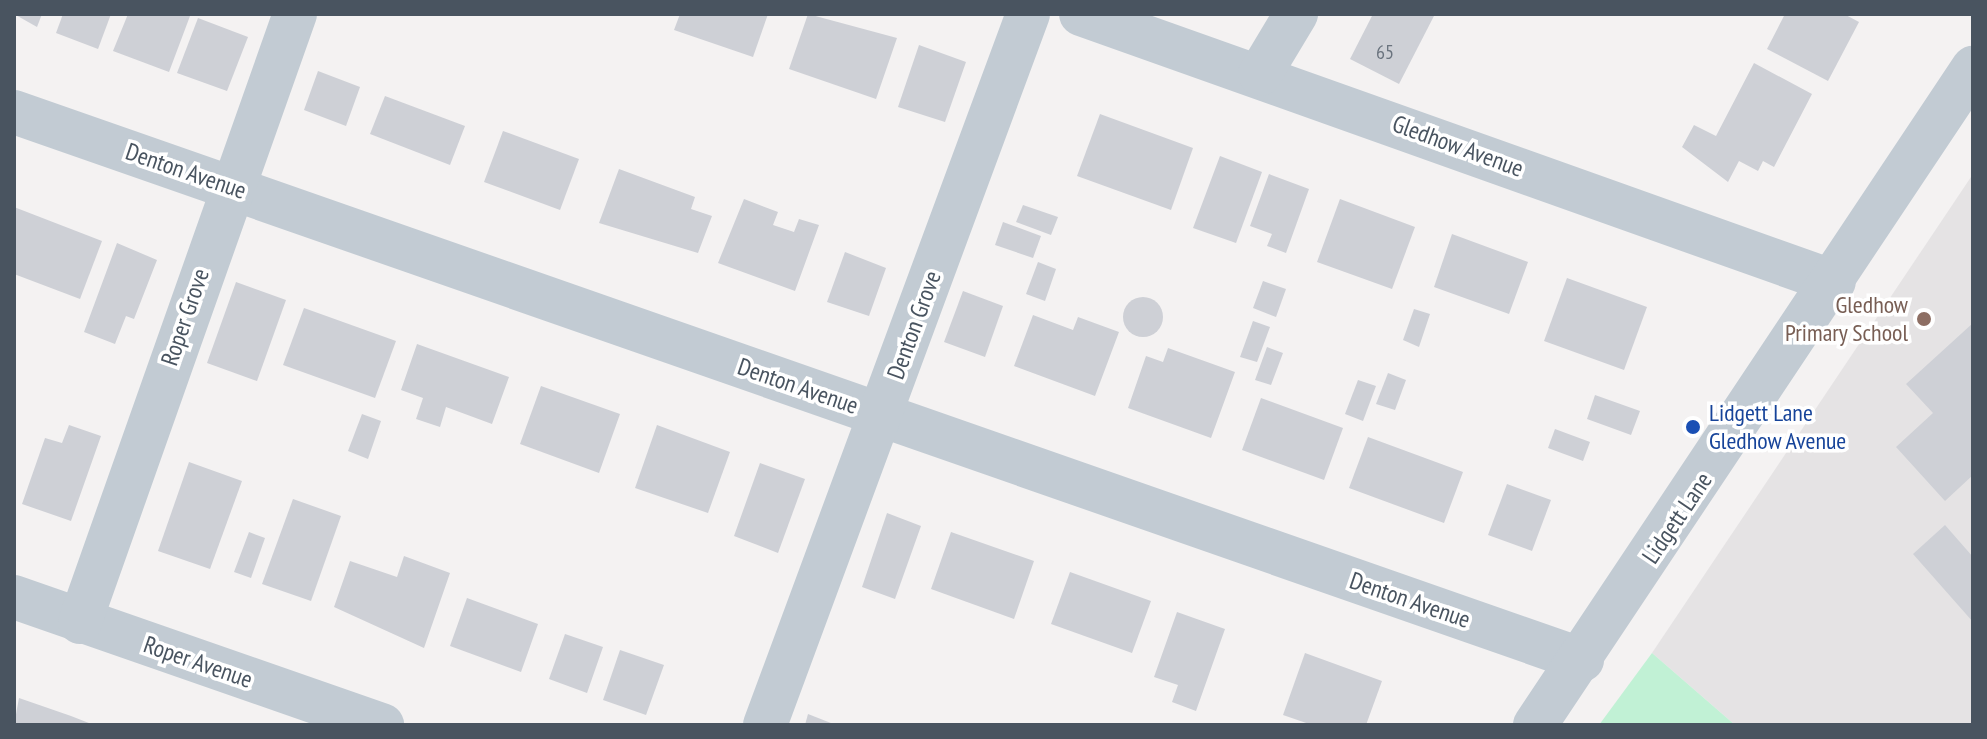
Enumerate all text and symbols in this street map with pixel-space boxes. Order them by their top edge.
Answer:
house number: 65 [1376,40,1394,64]
street label: Gledhow Avenue [1388,109,1528,183]
street label: Denton Avenue [122,137,250,205]
street label: Roper Grove [155,265,215,369]
street label: Denton Grove [881,267,947,383]
place label: Gledhow Primary School [1784,291,1908,347]
marker: Gledhow Primary School [1915,310,1933,328]
street label: Denton Avenue [734,352,862,420]
place label: Lidgett Lane Gledhow Avenue [1709,399,1847,455]
marker: Lidgett Lane Gledhow Avenue [1684,418,1702,436]
street label: Lidgett Lane [1636,467,1718,569]
street label: Denton Avenue [1346,566,1474,634]
street label: Roper Avenue [140,630,256,694]

